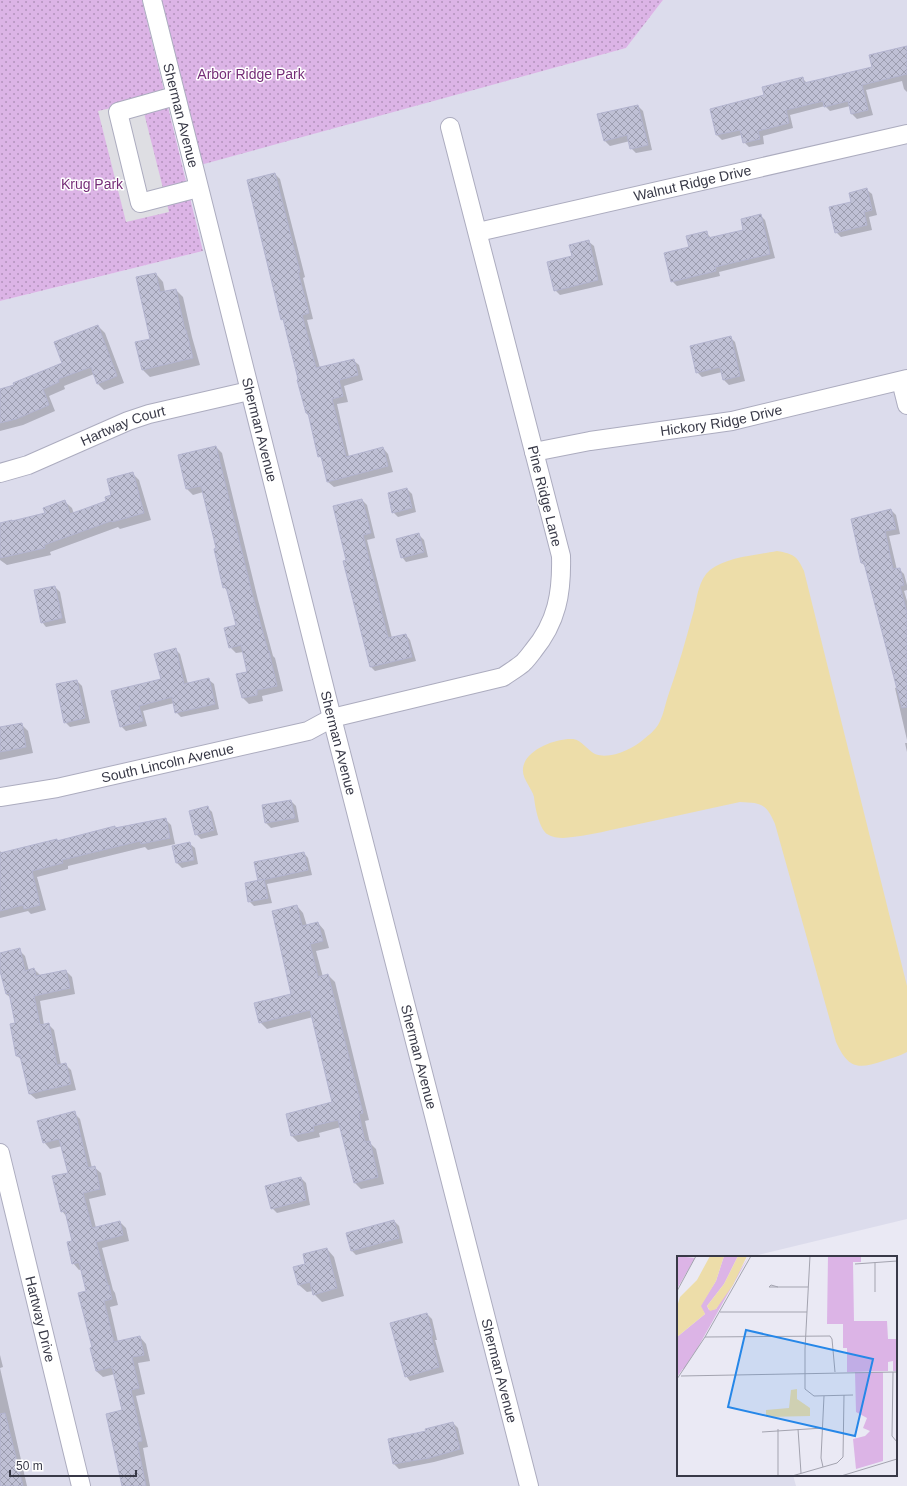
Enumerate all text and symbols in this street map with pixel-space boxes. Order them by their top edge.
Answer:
street label: Sherman Avenue [160,61,202,170]
park label: Arbor Ridge Park [197,66,306,82]
street label: Walnut Ridge Drive [632,162,753,204]
park label: Krug Park [61,176,124,192]
street label: Sherman Avenue [239,376,281,484]
street label: Hickory Ridge Drive [659,401,784,439]
street label: Hartway Court [78,403,167,449]
street label: Pine Ridge Lane [525,444,565,548]
street label: Sherman Avenue [317,689,360,797]
street label: South Lincoln Avenue [100,740,235,786]
street label: Sherman Avenue [398,1003,440,1111]
inset map [677,1256,897,1476]
street label: Hartway Drive [22,1275,59,1364]
street label: Sherman Avenue [478,1317,521,1425]
scale bar [10,1452,136,1478]
text: 50 m [16,1459,43,1473]

